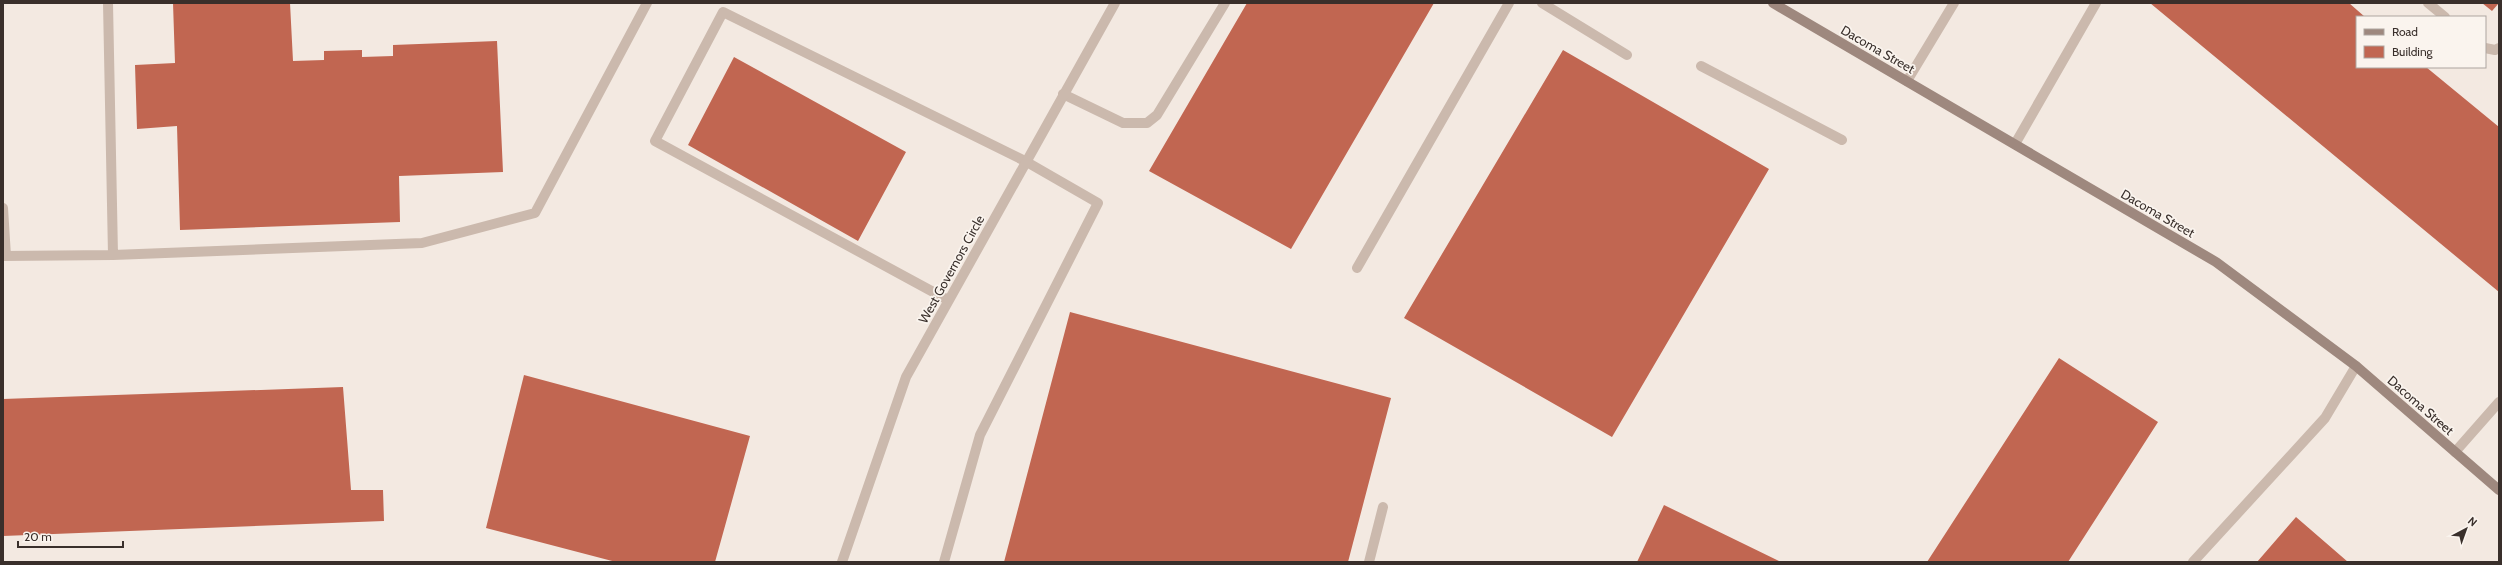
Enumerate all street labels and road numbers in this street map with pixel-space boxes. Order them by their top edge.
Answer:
street label: Dacoma Street [1838,21,1918,77]
street label: Dacoma Street [2118,185,2198,241]
street label: West Governors Circle [915,212,988,326]
street label: Dacoma Street [2385,372,2458,439]

